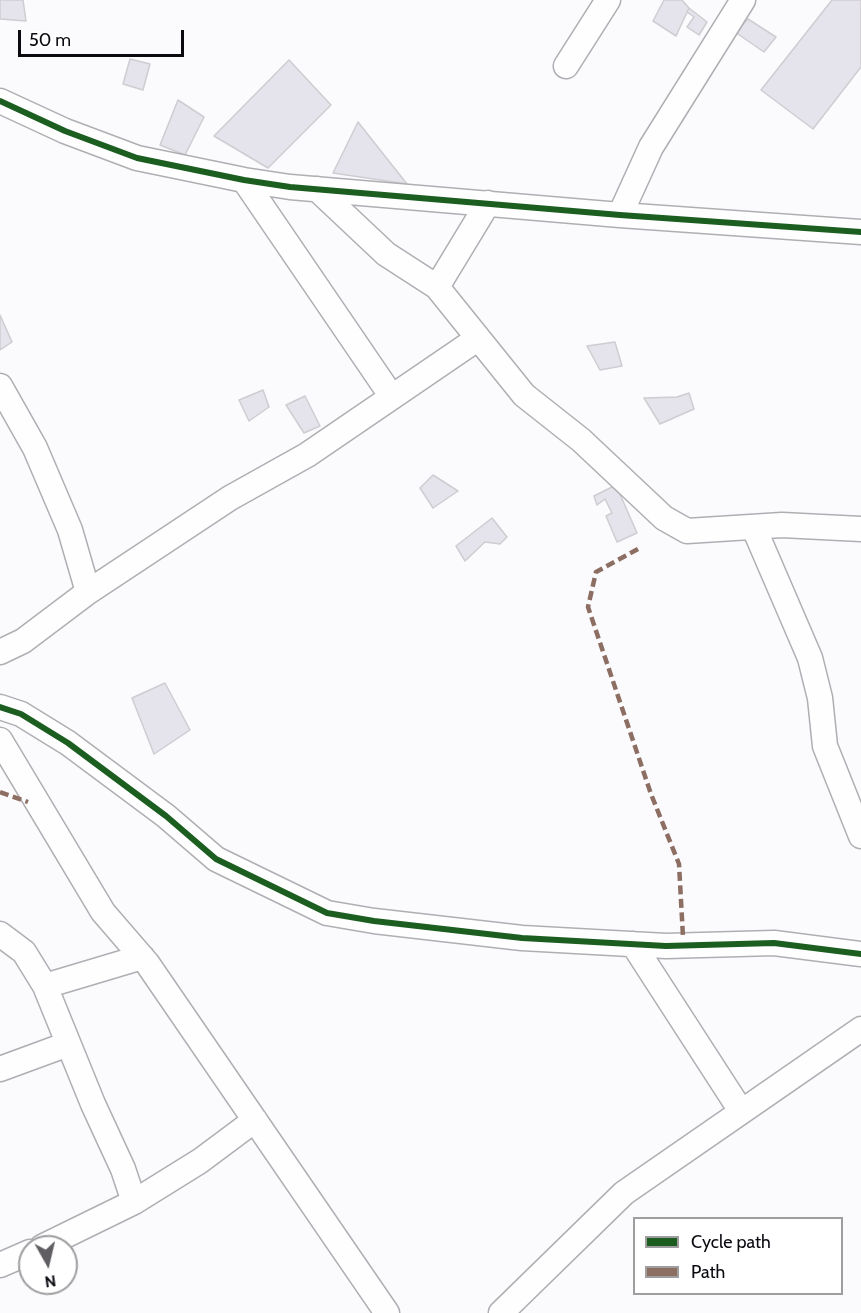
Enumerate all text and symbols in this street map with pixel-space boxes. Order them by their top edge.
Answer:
scale bar [21,18,188,56]
text: 50 m [29,29,71,51]
legend [633,1217,843,1295]
text: Cycle path [691,1231,771,1253]
north arrow [18,1235,78,1295]
text: Path [691,1261,725,1283]
text: N [43,1271,57,1292]

